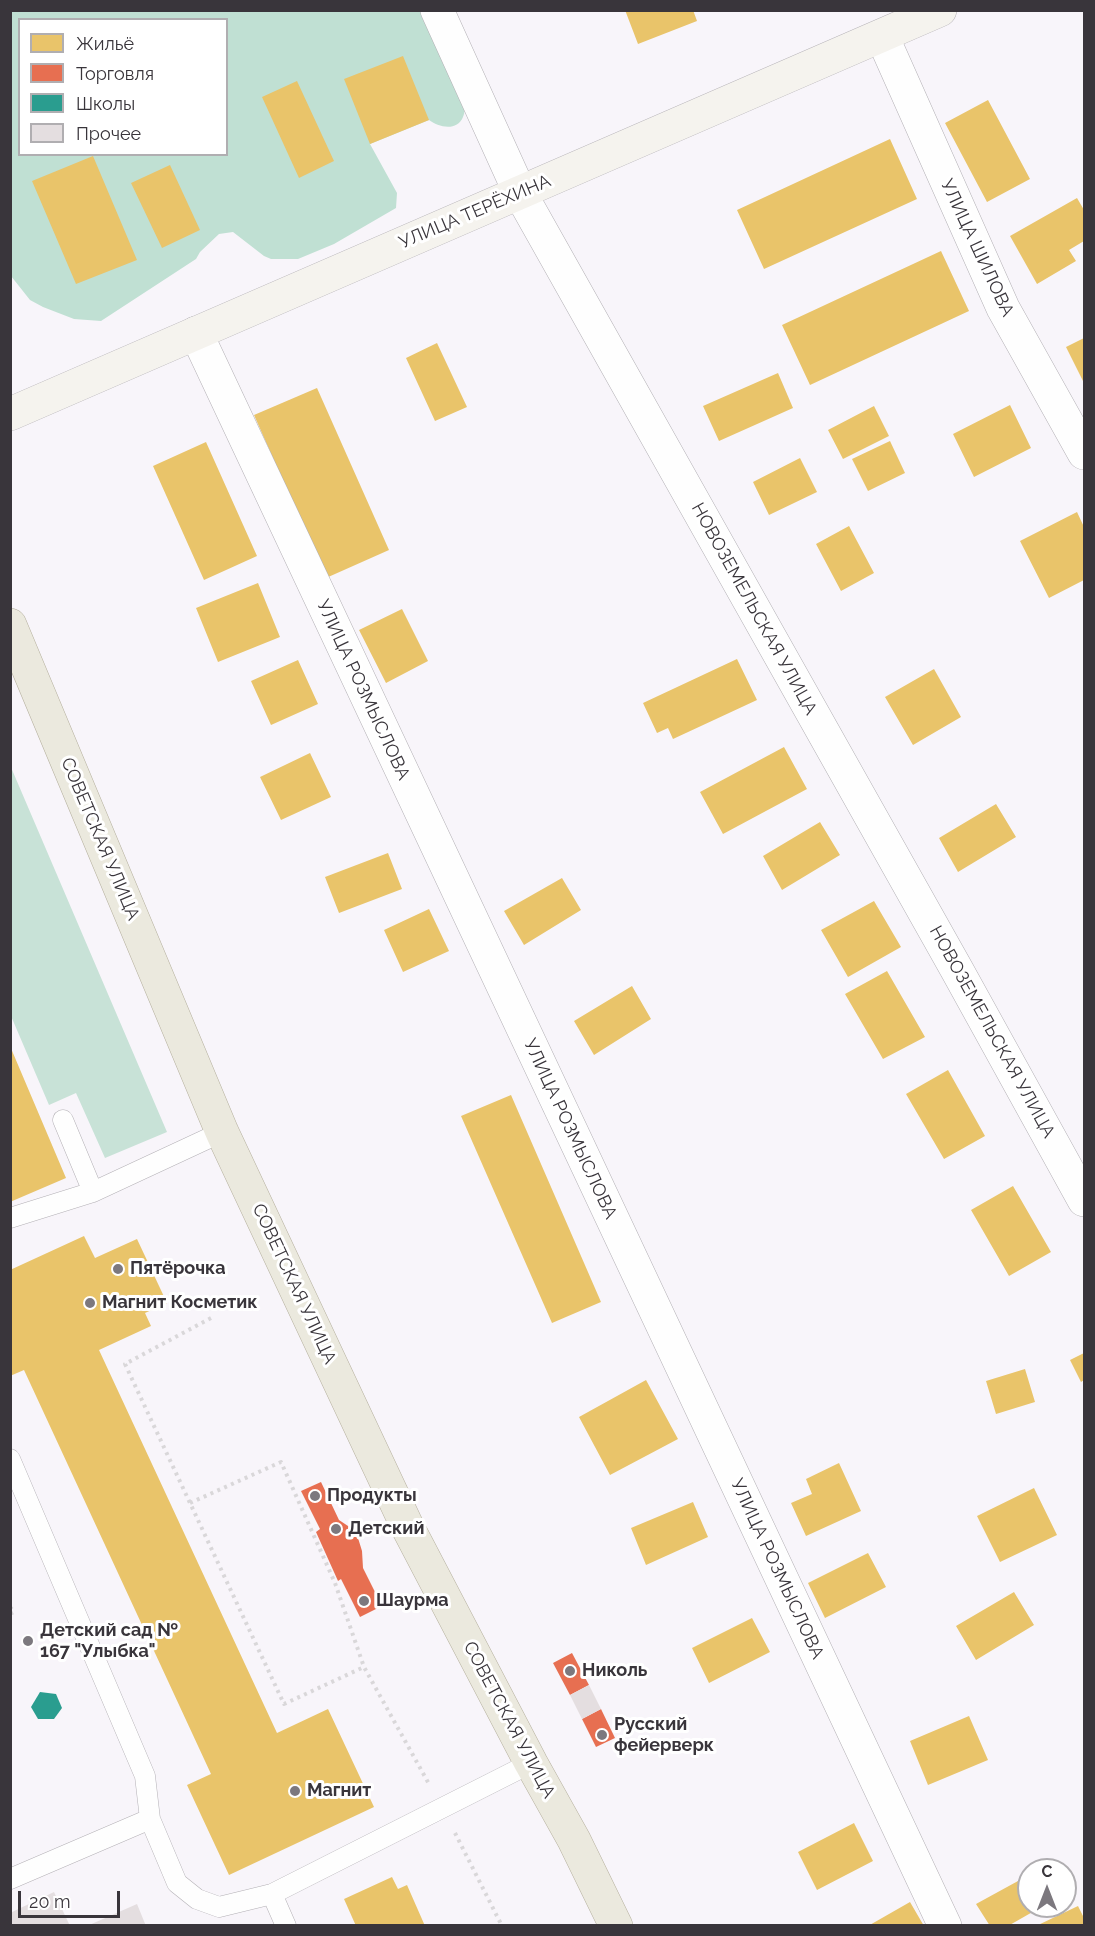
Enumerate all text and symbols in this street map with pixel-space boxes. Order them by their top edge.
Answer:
legend [18,18,228,156]
text: Жильё [76,33,134,54]
text: Торговля [76,63,154,84]
text: Школы [76,93,135,114]
text: Прочее [76,123,141,144]
street label: УЛИЦА ТЕРЁХИНА [396,170,554,254]
street label: УЛИЦА ШИЛОВА [936,176,1018,320]
street label: НОВОЗЕМЕЛЬСКАЯ УЛИЦА [687,499,821,719]
street label: УЛИЦА РОЗМЫСЛОВА [312,596,414,784]
street label: СОВЕТСКАЯ УЛИЦА [56,755,144,923]
street label: НОВОЗЕМЕЛЬСКАЯ УЛИЦА [925,922,1059,1142]
street label: УЛИЦА РОЗМЫСЛОВА [519,1035,621,1223]
street label: СОВЕТСКАЯ УЛИЦА [247,1200,341,1368]
place label: Пятёрочка [130,1258,226,1280]
marker: Пятёрочка [111,1262,125,1276]
place label: Магнит Косметик [102,1292,258,1314]
marker: Магнит Косметик [83,1296,97,1310]
street label: УЛИЦА РОЗМЫСЛОВА [726,1475,828,1663]
place label: Продукты [327,1485,417,1507]
marker: Продукты [308,1489,322,1503]
place label: Детский [348,1518,424,1540]
marker: Детский [329,1522,343,1536]
place label: Шаурма [376,1590,449,1612]
marker: Шаурма [357,1594,371,1608]
place label: Детский сад № 167 "Улыбка" [40,1620,178,1662]
marker: Детский сад № 167 "Улыбка" [21,1634,35,1648]
street label: СОВЕТСКАЯ УЛИЦА [459,1638,559,1802]
place label: Николь [582,1660,647,1682]
marker: Николь [563,1664,577,1678]
place label: Русский фейерверк [614,1714,714,1756]
marker: Русский фейерверк [595,1728,609,1742]
place label: Магнит [307,1780,371,1802]
marker: Магнит [288,1784,302,1798]
north arrow [1017,1858,1077,1918]
text: С [1042,1862,1052,1881]
scale bar [21,1879,123,1917]
text: 20 m [29,1891,71,1912]

